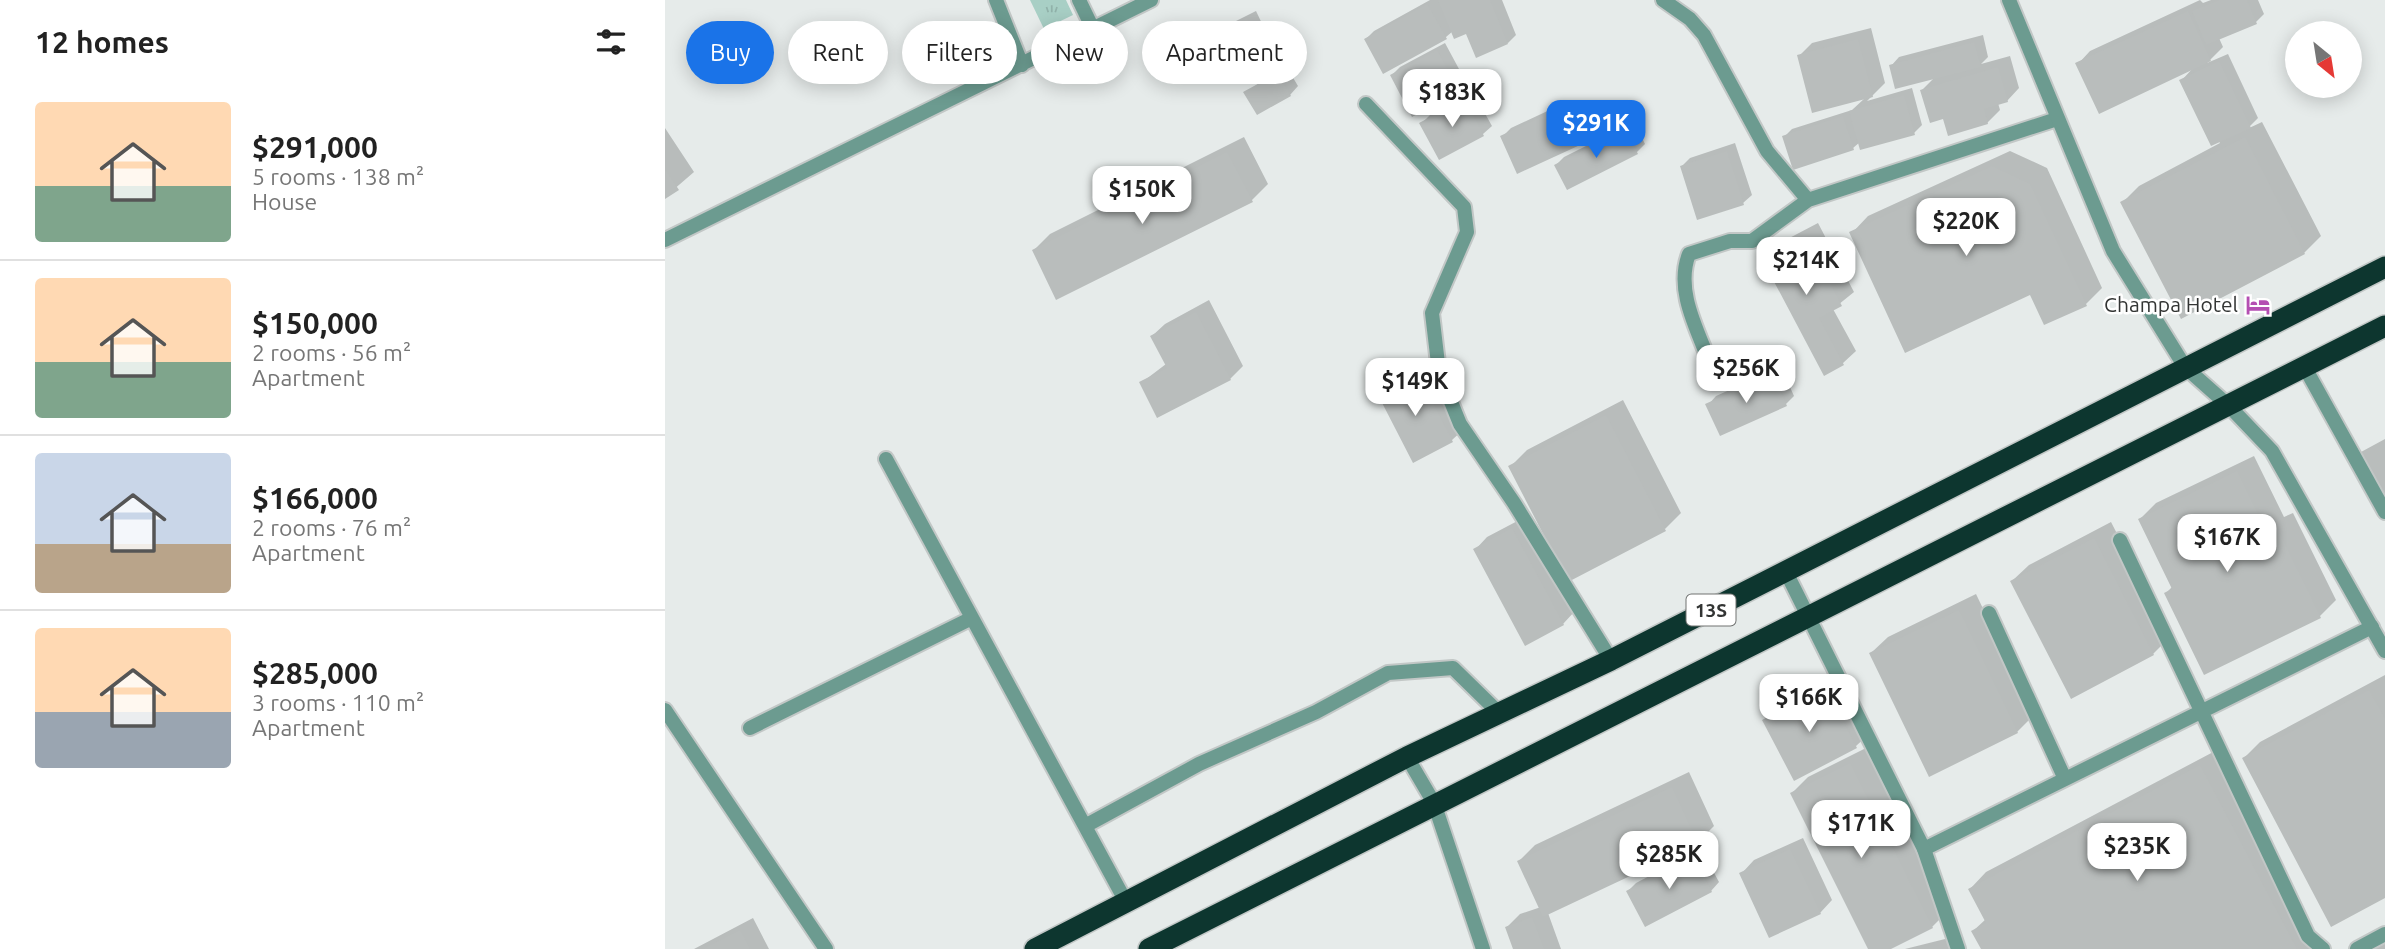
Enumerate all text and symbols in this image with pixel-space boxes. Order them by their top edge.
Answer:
chip: Buy [686,21,774,84]
chip: Rent [788,21,888,84]
chip: Filters [902,21,1017,84]
chip: New [1031,21,1128,84]
chip: Apartment [1142,21,1307,84]
north arrow [2285,21,2363,98]
map controls [2285,21,2362,98]
icon: filters [592,23,630,61]
text: 12 homes [35,25,169,59]
pin: $183K [1403,69,1501,129]
text: $183K [1418,79,1486,104]
pin: $291K [1547,100,1645,160]
text: $291K [1562,110,1630,135]
icon: home [91,130,175,214]
text: $291,000 [252,130,378,164]
text: 5 rooms · 138 m² [252,164,424,189]
pin: $150K [1093,166,1191,226]
text: $150K [1108,176,1176,201]
text: House [252,189,317,214]
pin: $220K [1917,198,2015,258]
text: $220K [1932,208,2000,233]
pin: $214K [1757,238,1855,297]
text: $214K [1772,247,1840,272]
hotel icon: Champa Hotel [2244,291,2272,319]
place label: Champa Hotel [2104,292,2238,316]
icon: home [91,306,175,390]
text: $150,000 [252,306,378,340]
text: 2 rooms · 56 m² [252,340,411,365]
pin: $256K [1697,346,1795,405]
text: $256K [1712,355,1780,380]
pin: $149K [1366,358,1464,418]
text: Apartment [252,365,365,390]
text: $149K [1381,368,1449,393]
icon: home [91,481,175,565]
text: $166,000 [252,481,378,515]
pin: $167K [2178,514,2276,574]
text: 2 rooms · 76 m² [252,515,411,540]
text: $167K [2193,524,2261,549]
text: Apartment [252,540,365,565]
road number: 13S [1686,594,1735,625]
icon: home [91,656,175,740]
text: $285,000 [252,656,378,690]
pin: $166K [1760,674,1858,734]
text: $166K [1775,684,1843,709]
text: 3 rooms · 110 m² [252,690,424,715]
text: Apartment [252,715,365,740]
pin: $171K [1812,800,1910,860]
text: $171K [1827,810,1895,835]
pin: $235K [2088,824,2186,883]
pin: $285K [1620,832,1718,891]
text: $235K [2103,833,2171,858]
text: $285K [1635,841,1703,866]

